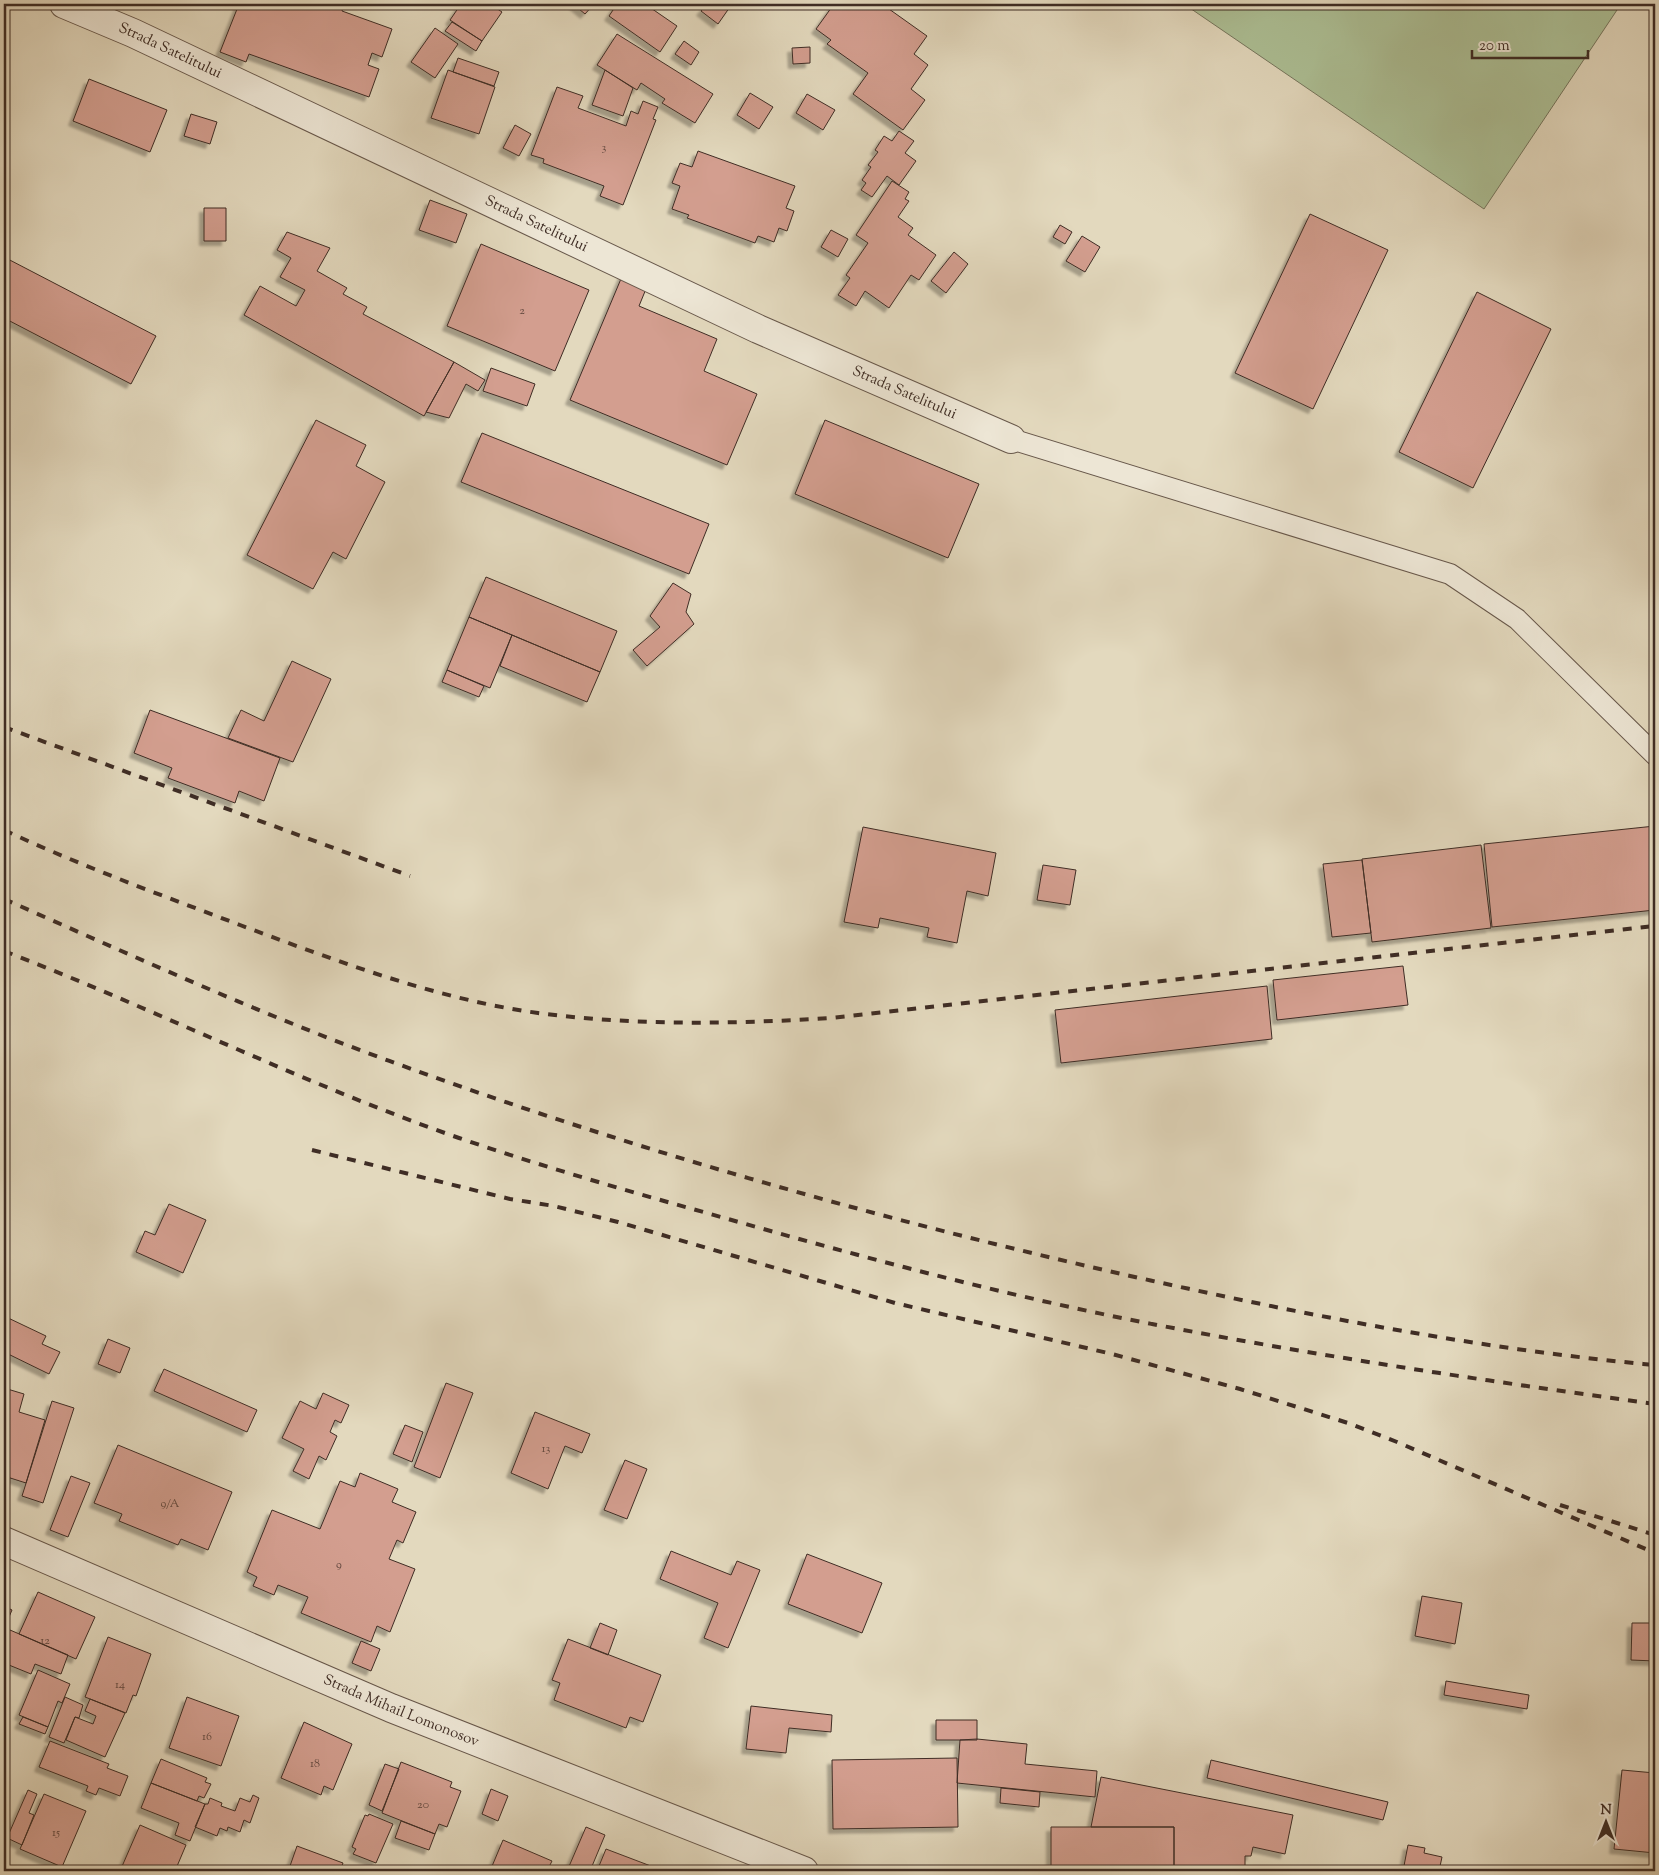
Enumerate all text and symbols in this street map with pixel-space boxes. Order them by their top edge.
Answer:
street label: Strada Satelitului [115,18,225,84]
scale bar [1472,28,1588,60]
text: 20 m [1479,36,1510,57]
house number: 3 [602,139,607,157]
street label: Strada Satelitului [481,191,591,257]
house number: 2 [519,302,525,320]
street label: Strada Satelitului [849,361,960,425]
house number: 13 [542,1440,551,1458]
house number: 9/A [160,1495,180,1513]
house number: 9 [336,1556,342,1574]
house number: 12 [40,1632,50,1650]
street label: Strada Mihail Lomonosov [320,1669,482,1752]
house number: 14 [115,1676,125,1694]
house number: 16 [202,1728,212,1746]
house number: 18 [310,1755,320,1773]
house number: 20 [417,1796,429,1814]
north arrow [1582,1798,1632,1848]
text: N [1600,1801,1612,1821]
house number: 15 [52,1824,60,1842]

